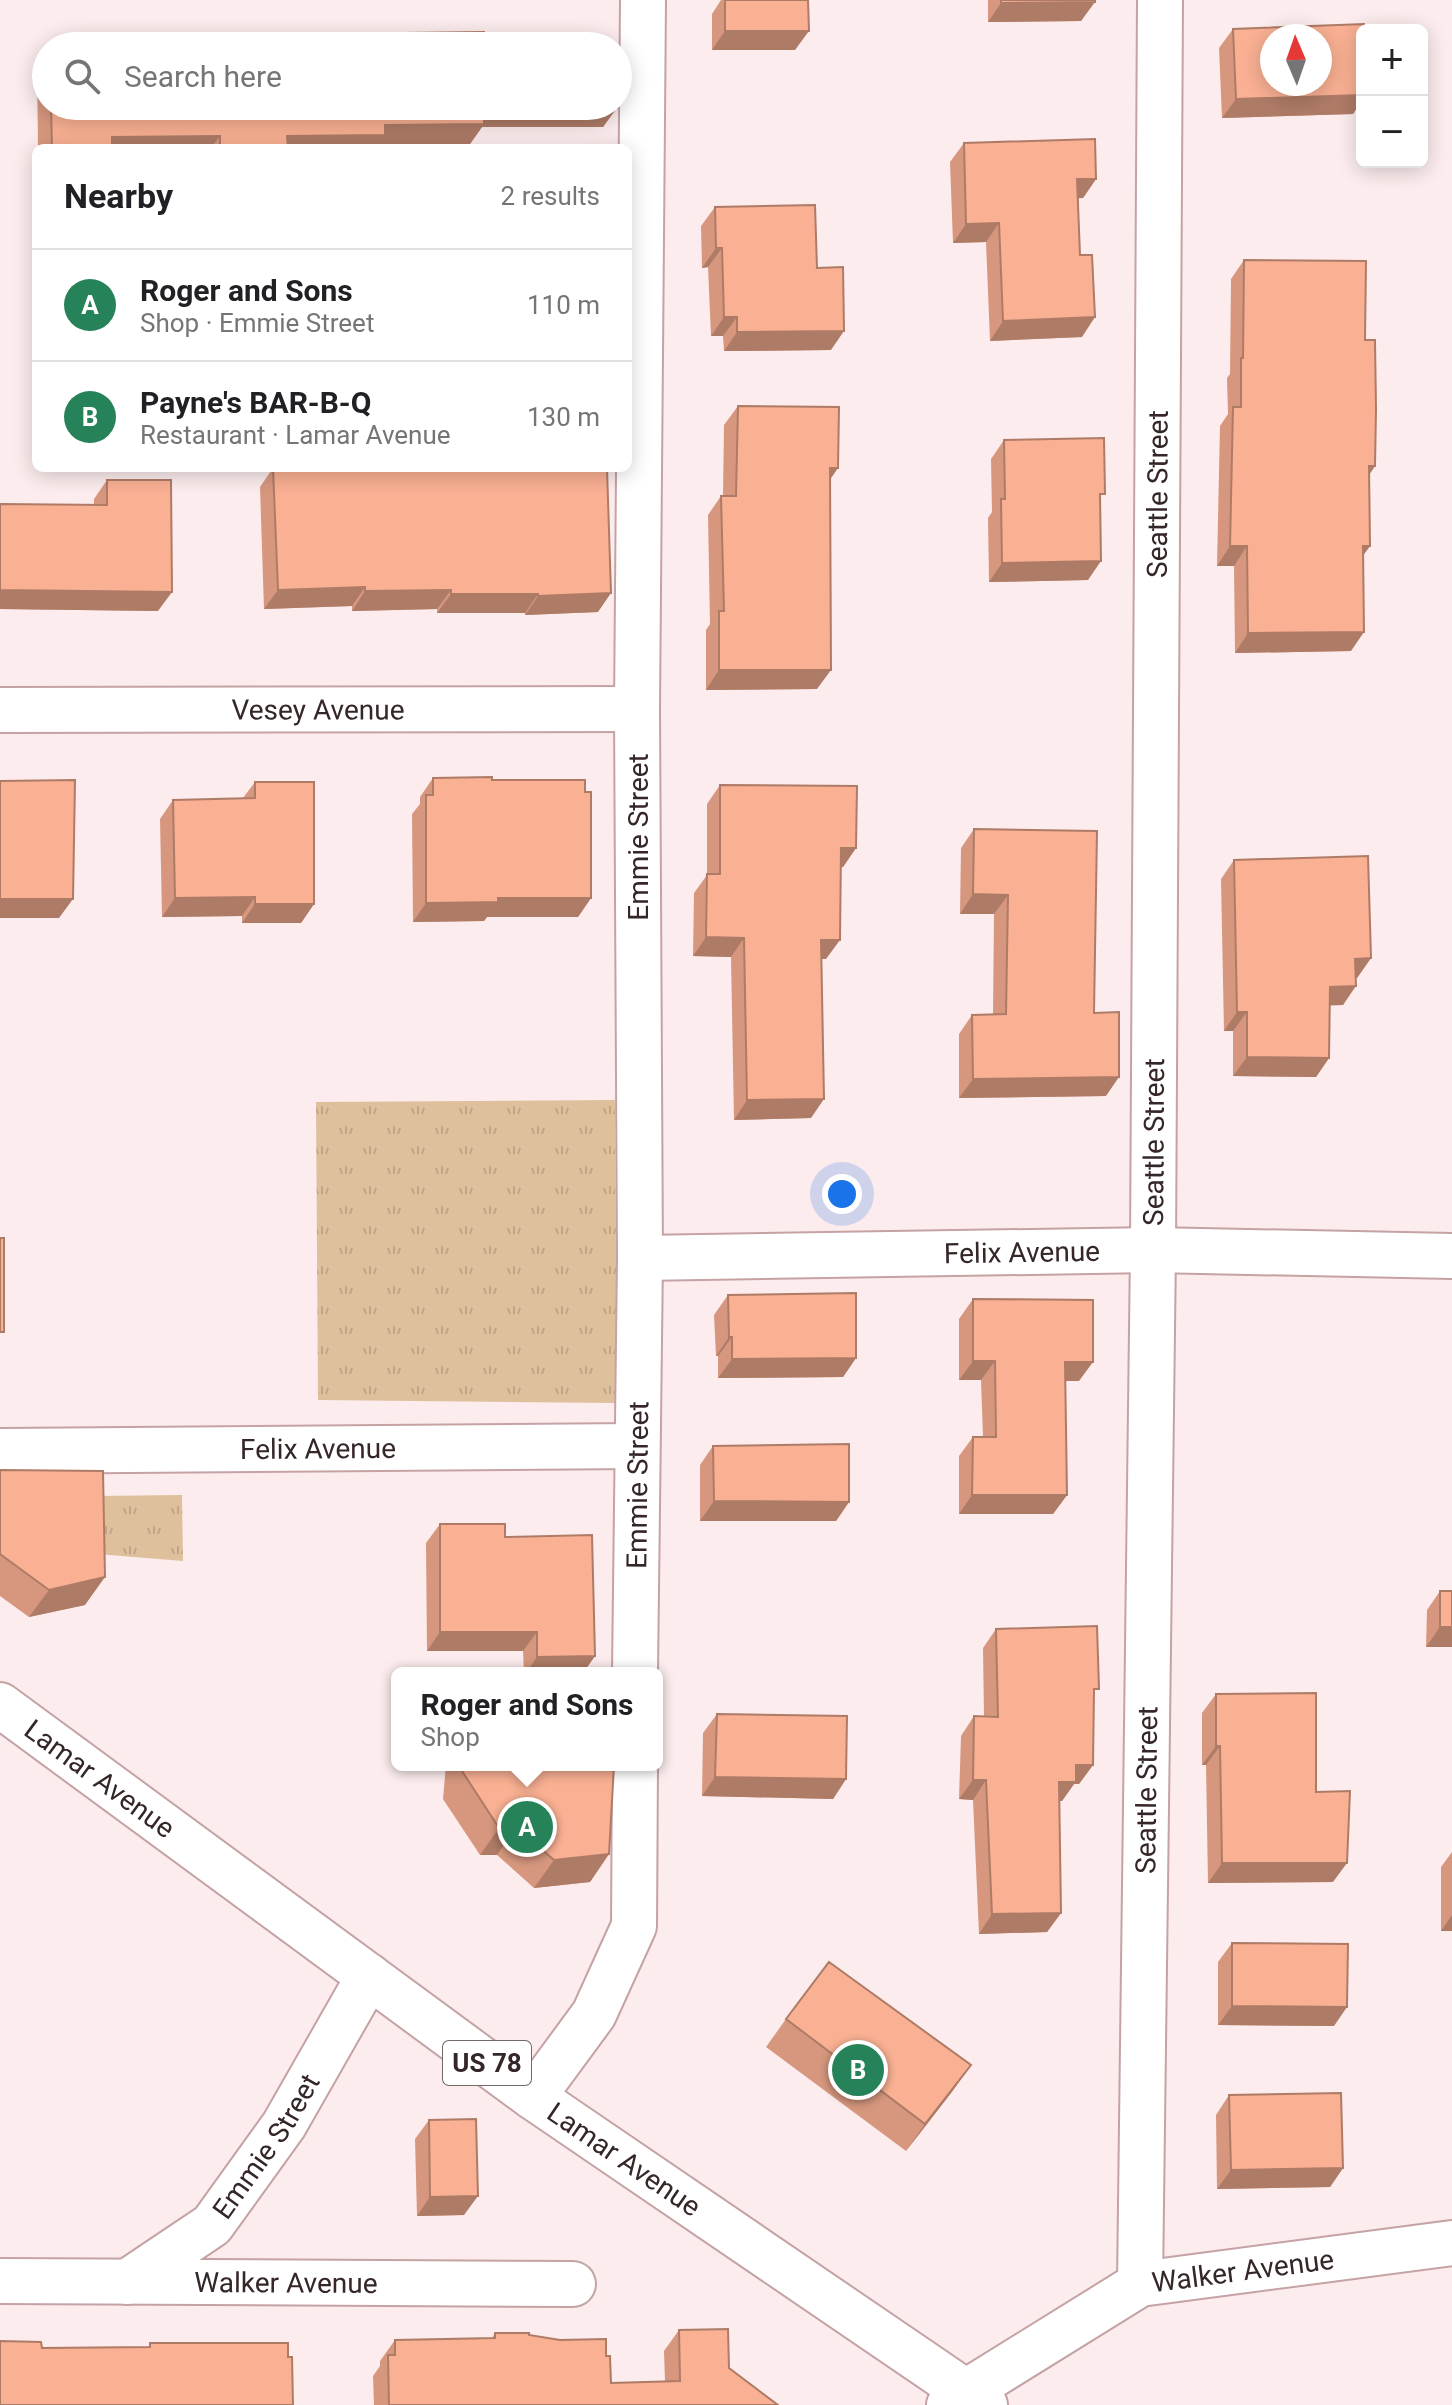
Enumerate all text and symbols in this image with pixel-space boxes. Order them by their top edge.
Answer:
north arrow [1260,24,1332,96]
map controls [1356,24,1428,168]
button: + [1356,24,1428,96]
search box [32,32,632,120]
icon: search [60,54,104,98]
text: Search here [124,59,282,94]
button: − [1356,96,1428,168]
text: Nearby [64,176,173,216]
text: 2 results [501,181,600,211]
text: Roger and Sons [140,273,353,308]
text: A [81,290,99,320]
text: 110 m [527,290,600,320]
text: Shop · Emmie Street [140,308,374,338]
text: Payne's BAR-B-Q [140,385,371,420]
text: B [82,402,98,432]
text: 130 m [527,402,600,432]
street label: Seattle Street [1141,410,1175,578]
text: Restaurant · Lamar Avenue [140,420,451,450]
street label: Vesey Avenue [231,693,405,727]
street label: Emmie Street [622,753,655,921]
street label: Seattle Street [1137,1058,1171,1226]
your location [822,1174,862,1214]
street label: Felix Avenue [944,1235,1100,1270]
street label: Emmie Street [620,1401,655,1569]
street label: Felix Avenue [240,1432,396,1466]
popup [391,1667,663,1771]
text: Roger and Sons [421,1687,633,1722]
street label: Seattle Street [1129,1706,1164,1874]
street label: Lamar Avenue [18,1713,181,1845]
text: Shop [421,1722,480,1752]
pin: A [501,1797,553,1857]
pin: B [832,2040,884,2100]
road number: US 78 [443,2041,531,2085]
street label: Emmie Street [206,2068,327,2225]
street label: Lamar Avenue [541,2096,707,2223]
street label: Walker Avenue [1150,2243,1336,2299]
street label: Walker Avenue [194,2266,378,2300]

